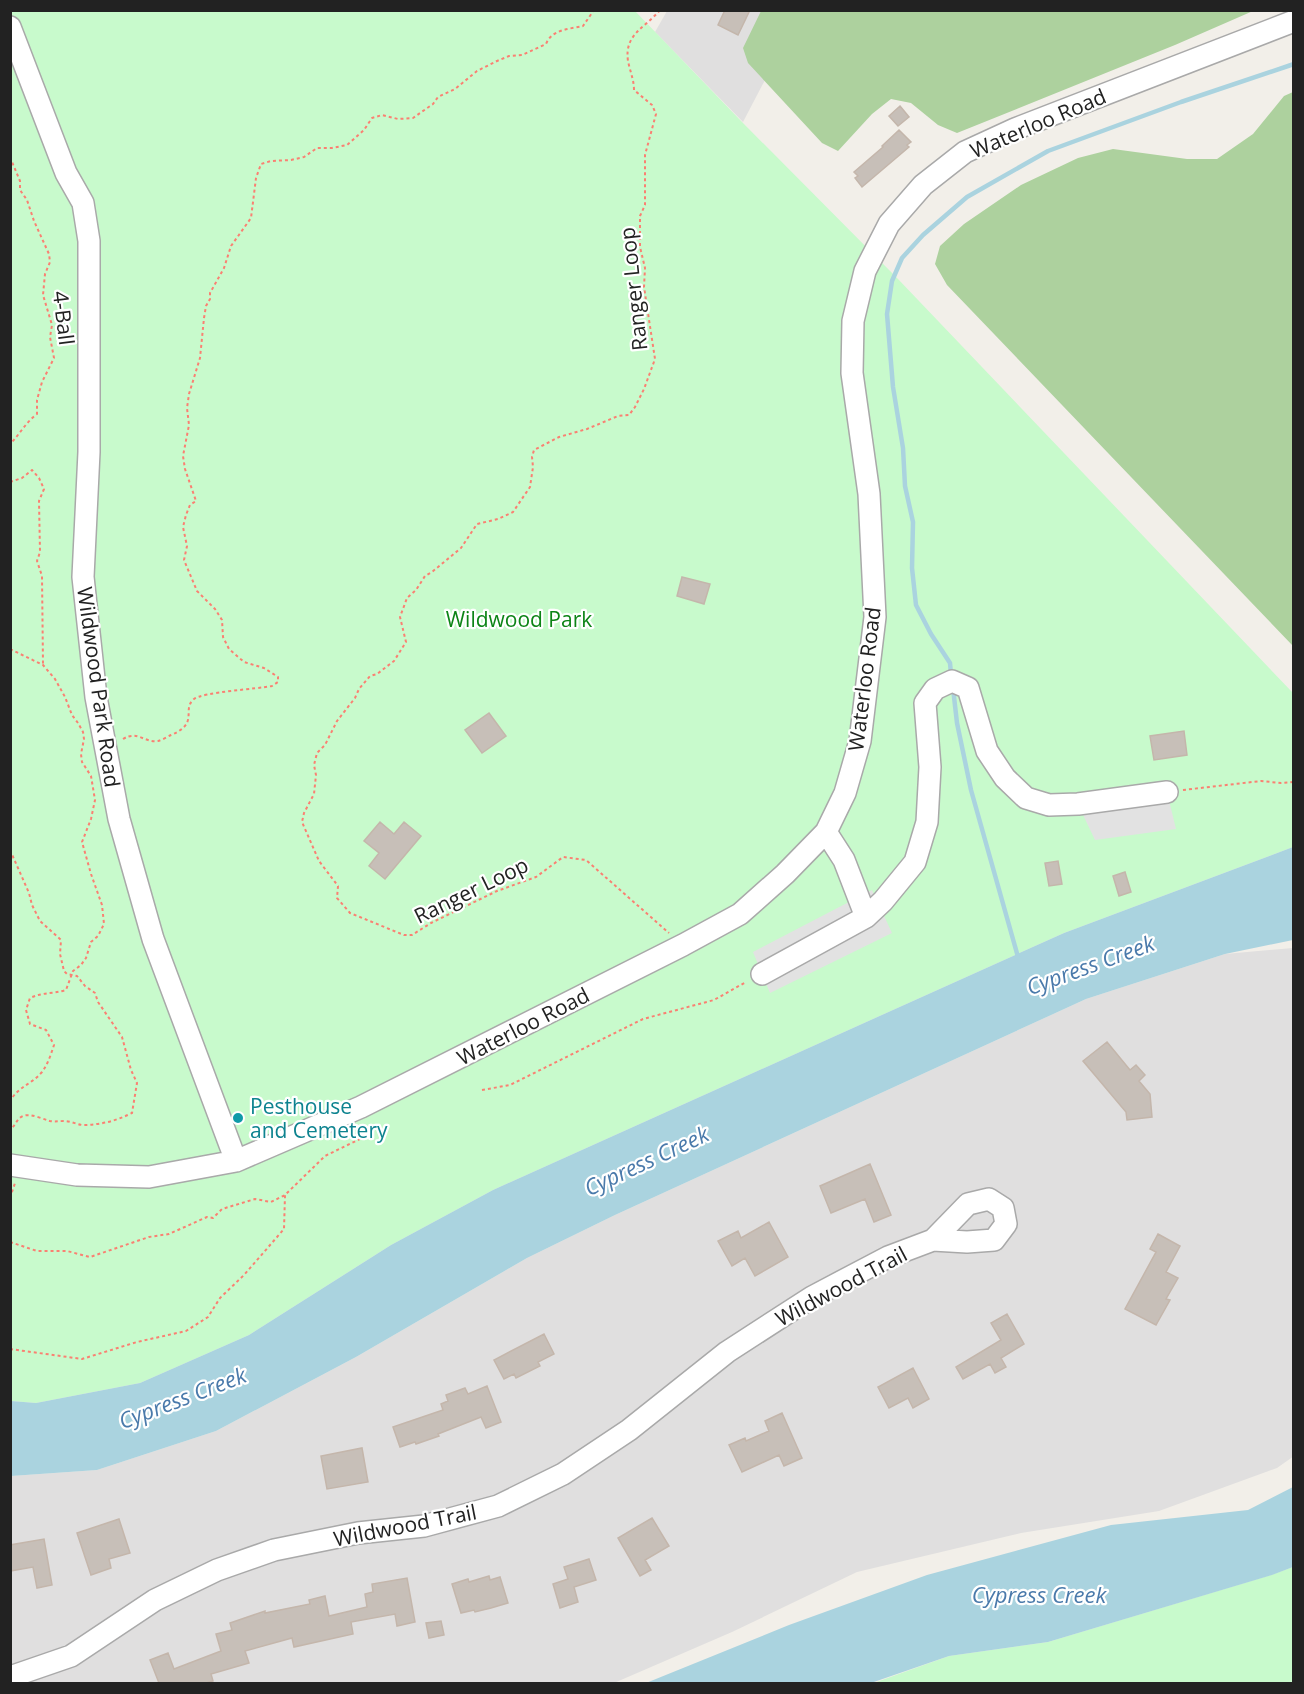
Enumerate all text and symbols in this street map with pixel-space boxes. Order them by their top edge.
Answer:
street label: Waterloo Road [966,82,1110,164]
street label: Ranger Loop [613,226,653,352]
street label: 4-Ball [47,289,81,347]
street label: Wildwood Park Road [71,585,127,789]
park label: Wildwood Park [446,605,592,633]
street label: Waterloo Road [841,605,887,753]
street label: Ranger Loop [409,850,533,930]
water label: Cypress Creek [1022,926,1159,1001]
street label: Waterloo Road [452,981,594,1071]
place label: Pesthouse and Cemetery [250,1092,388,1144]
marker: Pesthouse and Cemetery [231,1111,245,1125]
water label: Cypress Creek [579,1117,714,1202]
street label: Wildwood Trail [770,1240,912,1332]
water label: Cypress Creek [114,1358,251,1435]
street label: Wildwood Trail [331,1497,479,1553]
water label: Cypress Creek [972,1579,1107,1609]

